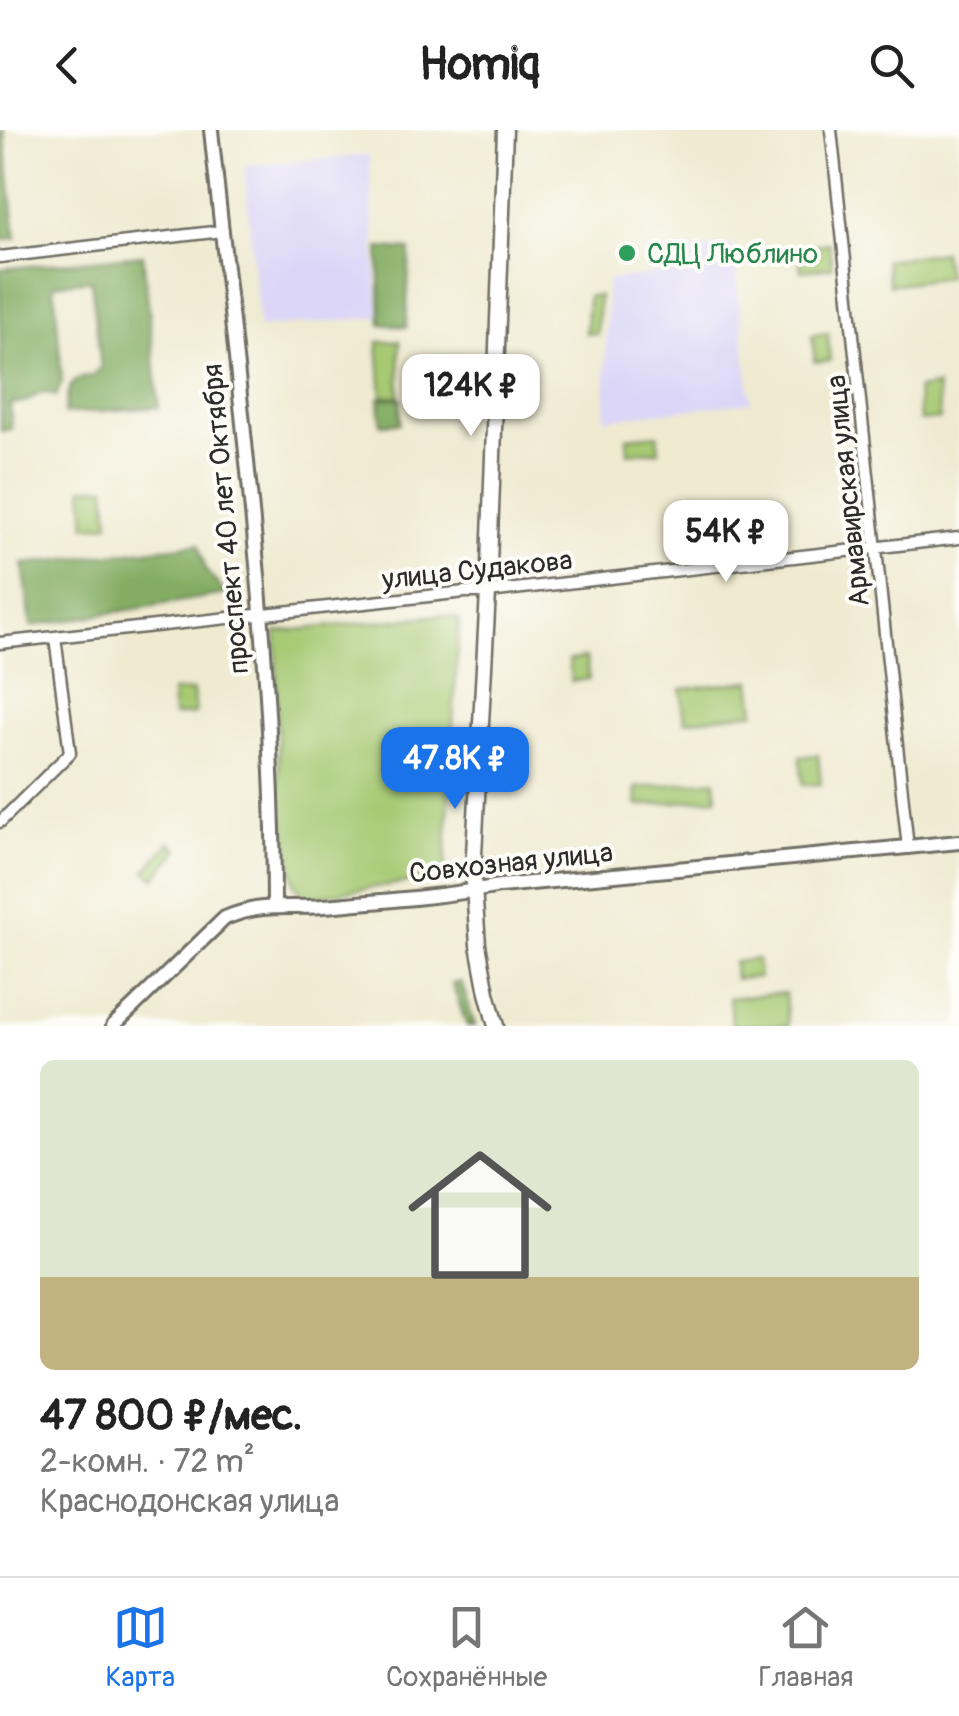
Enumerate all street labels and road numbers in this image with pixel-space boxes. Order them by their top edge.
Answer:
street label: проспект 40 лет Октября [195,362,257,675]
street label: Армавирская улица [819,373,878,609]
street label: улица Судакова [379,543,574,598]
street label: Совхозная улица [408,835,615,892]

